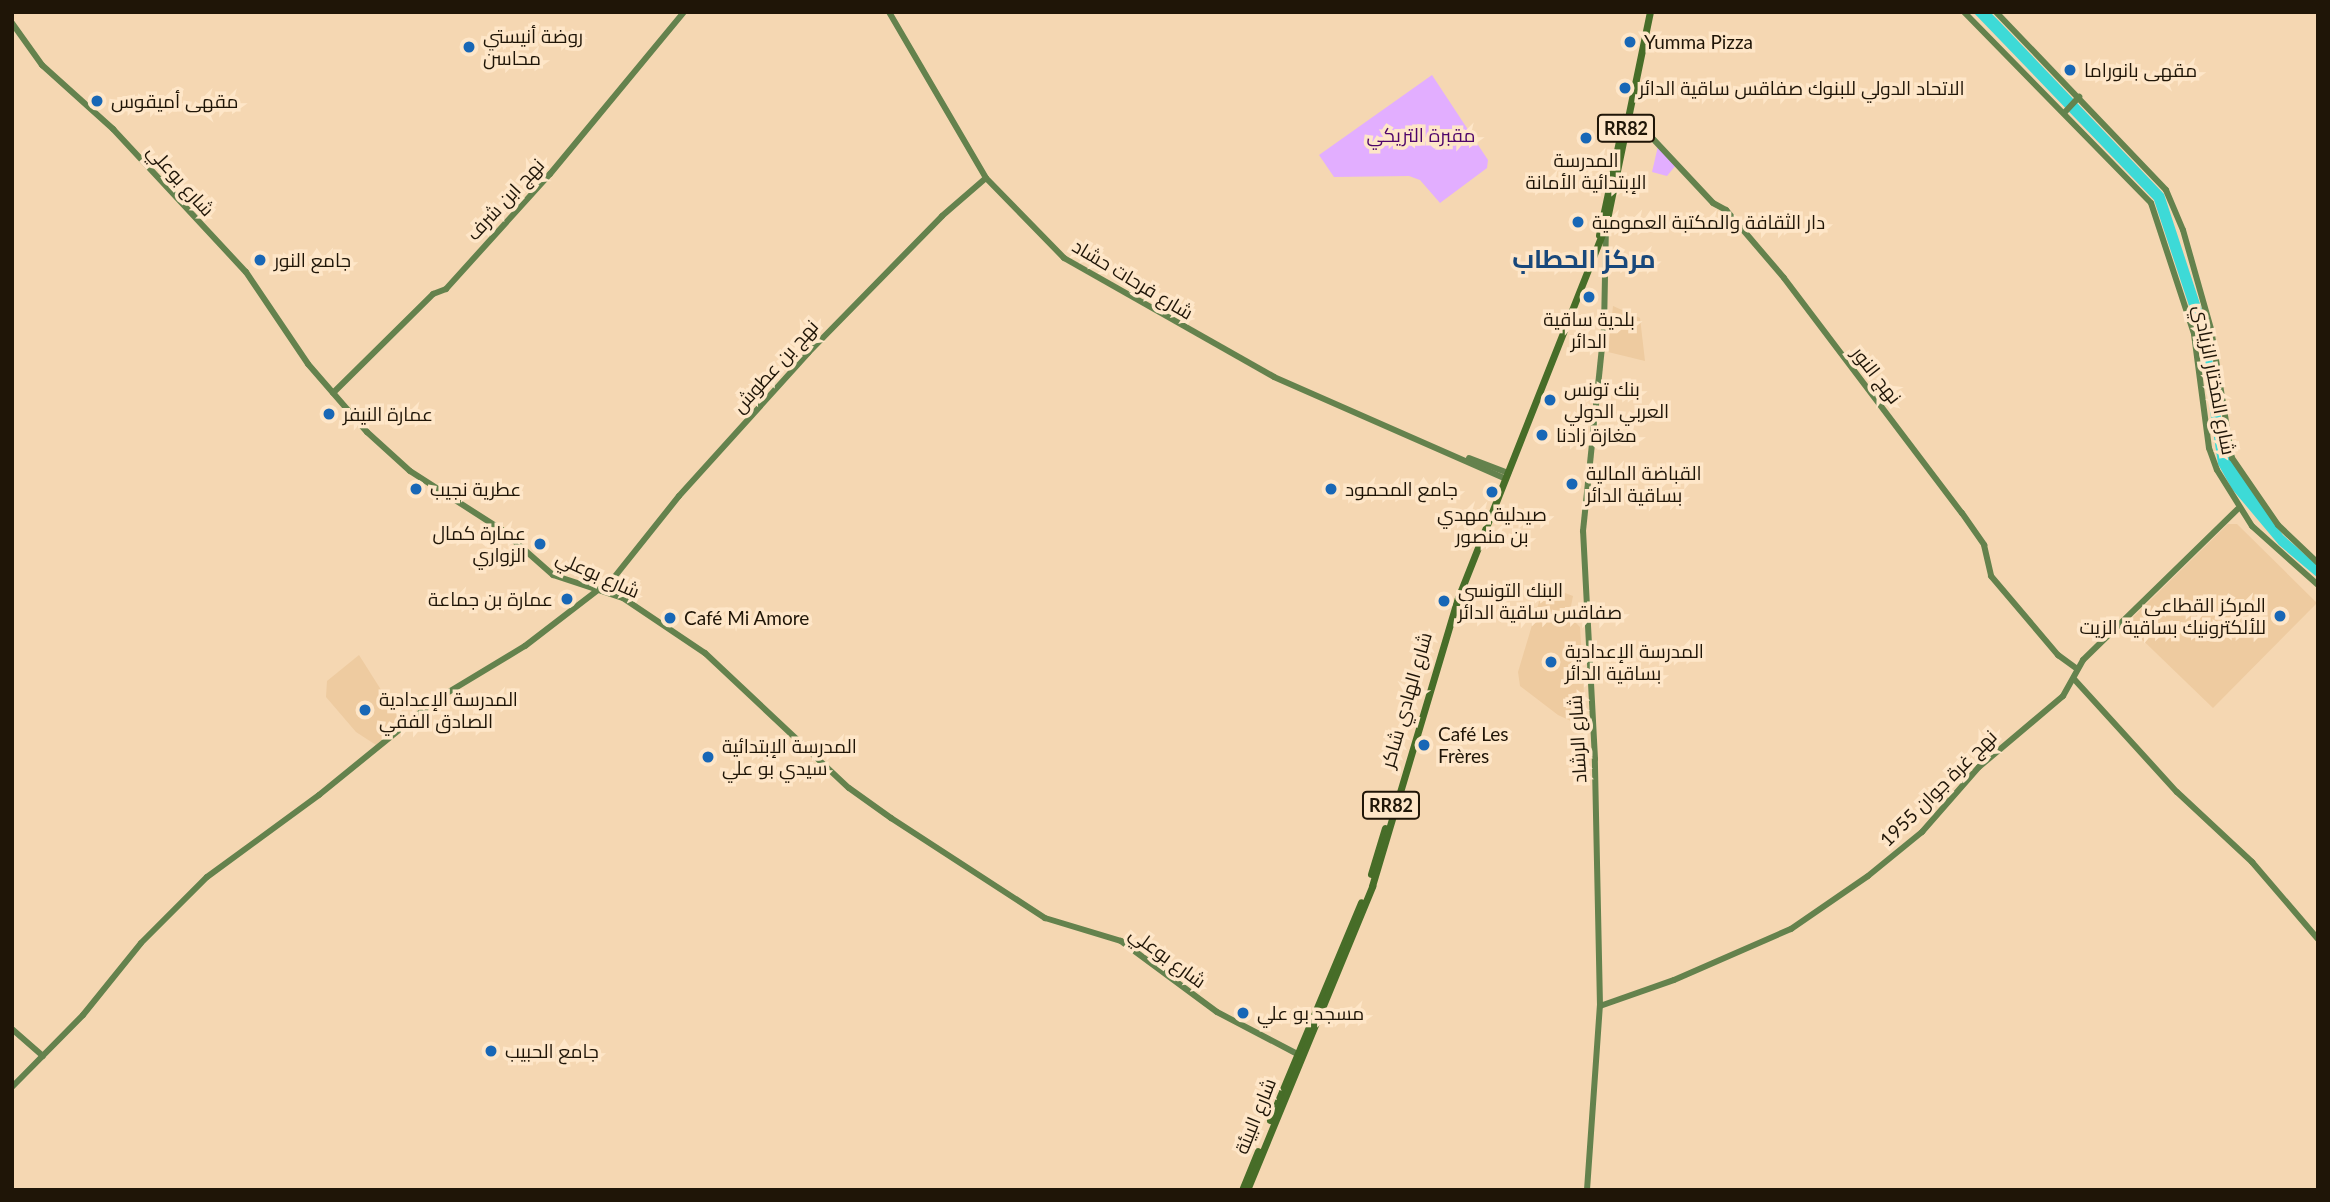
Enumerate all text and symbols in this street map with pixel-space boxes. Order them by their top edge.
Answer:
place label: روضة أنيستي محاسن [483,25,583,69]
place label: Yumma Pizza [1644,31,1753,53]
marker: Yumma Pizza [1622,34,1638,50]
marker: روضة أنيستي محاسن [461,39,477,55]
place label: مقهى بانوراما [2084,59,2197,81]
marker: مقهى بانوراما [2062,62,2078,78]
place label: الاتحاد الدولي للبنوك صفاقس ساقية الدائر [1639,77,1965,99]
marker: الاتحاد الدولي للبنوك صفاقس ساقية الدائر [1617,80,1633,96]
place label: مقهى أميقوس [111,90,239,112]
marker: مقهى أميقوس [89,93,105,109]
road number: RR82 [1596,113,1656,142]
park label: مقبرة التريكي [1366,124,1476,146]
marker: المدرسة الإبتدائية الأمانة [1578,130,1594,146]
street label: شارع بوعلي [143,139,219,221]
place label: المدرسة الإبتدائية الأمانة [1526,149,1646,193]
street label: نهج ابن شرف [461,153,549,245]
place label: دار الثقافة والمكتبة العمومية [1592,211,1825,233]
marker: دار الثقافة والمكتبة العمومية [1570,214,1586,230]
street label: شارع فرحات حشاد [1069,234,1197,324]
district label: مركز الحطاب [1512,243,1656,275]
place label: جامع النور [274,249,351,271]
marker: جامع النور [252,252,268,268]
marker: بلدية ساقية الدائر [1581,289,1597,305]
street label: شارع المختار الزيادي [2189,303,2241,457]
place label: بلدية ساقية الدائر [1543,308,1635,352]
street label: نهج بن عطوش [727,315,823,417]
street label: نهج النور [1848,342,1906,408]
place label: بنك تونس العربي الدولي [1564,378,1669,422]
marker: بنك تونس العربي الدولي [1542,392,1558,408]
place label: عمارة النيفر [343,403,433,425]
marker: عمارة النيفر [321,406,337,422]
place label: مغازة زادنا [1556,424,1637,446]
marker: مغازة زادنا [1534,427,1550,443]
place label: القباضة المالية بساقية الدائر [1586,462,1702,506]
marker: القباضة المالية بساقية الدائر [1564,476,1580,492]
place label: عطرية نجيب [430,478,521,500]
place label: جامع المحمود [1345,478,1458,500]
marker: عطرية نجيب [408,481,424,497]
marker: جامع المحمود [1323,481,1339,497]
marker: صيدلية مهدي بن منصور [1484,484,1500,500]
place label: صيدلية مهدي بن منصور [1437,503,1547,547]
place label: عمارة كمال الزواري [432,522,526,566]
marker: عمارة كمال الزواري [532,536,548,552]
street label: شارع بوعلي [553,545,643,603]
place label: البنك التونسي صفاقس ساقية الدائر [1458,579,1622,623]
place label: عمارة بن جماعة [428,588,553,610]
marker: عمارة بن جماعة [559,591,575,607]
marker: البنك التونسي صفاقس ساقية الدائر [1436,593,1452,609]
place label: المركز القطاعي للألكترونيك بساقية الزيت [2079,594,2266,638]
place label: Café Mi Amore [684,607,810,629]
marker: المركز القطاعي للألكترونيك بساقية الزيت [2272,608,2288,624]
marker: Café Mi Amore [662,610,678,626]
street label: شارع الهادي شاكر [1376,630,1436,770]
place label: المدرسة الإعدادية بساقية الدائر [1565,640,1704,684]
marker: المدرسة الإعدادية بساقية الدائر [1543,654,1559,670]
place label: المدرسة الإعدادية الصادق الفقي [379,688,518,732]
street label: شارع الرشاد [1563,694,1591,784]
marker: المدرسة الإعدادية الصادق الفقي [357,702,373,718]
place label: Café Les Frères [1438,723,1509,767]
street label: نهج غرة جوان 1955 [1875,725,2001,851]
place label: المدرسة الإبتدائية سيدي بو علي [722,735,857,779]
marker: Café Les Frères [1416,737,1432,753]
marker: المدرسة الإبتدائية سيدي بو علي [700,749,716,765]
road number: RR82 [1361,790,1421,820]
street label: شارع بوعلي [1125,922,1211,992]
place label: مسجد بو علي [1257,1002,1364,1024]
marker: مسجد بو علي [1235,1005,1251,1021]
place label: جامع الحبيب [505,1040,599,1062]
marker: جامع الحبيب [483,1043,499,1059]
street label: شارع البيئة [1229,1075,1281,1157]

